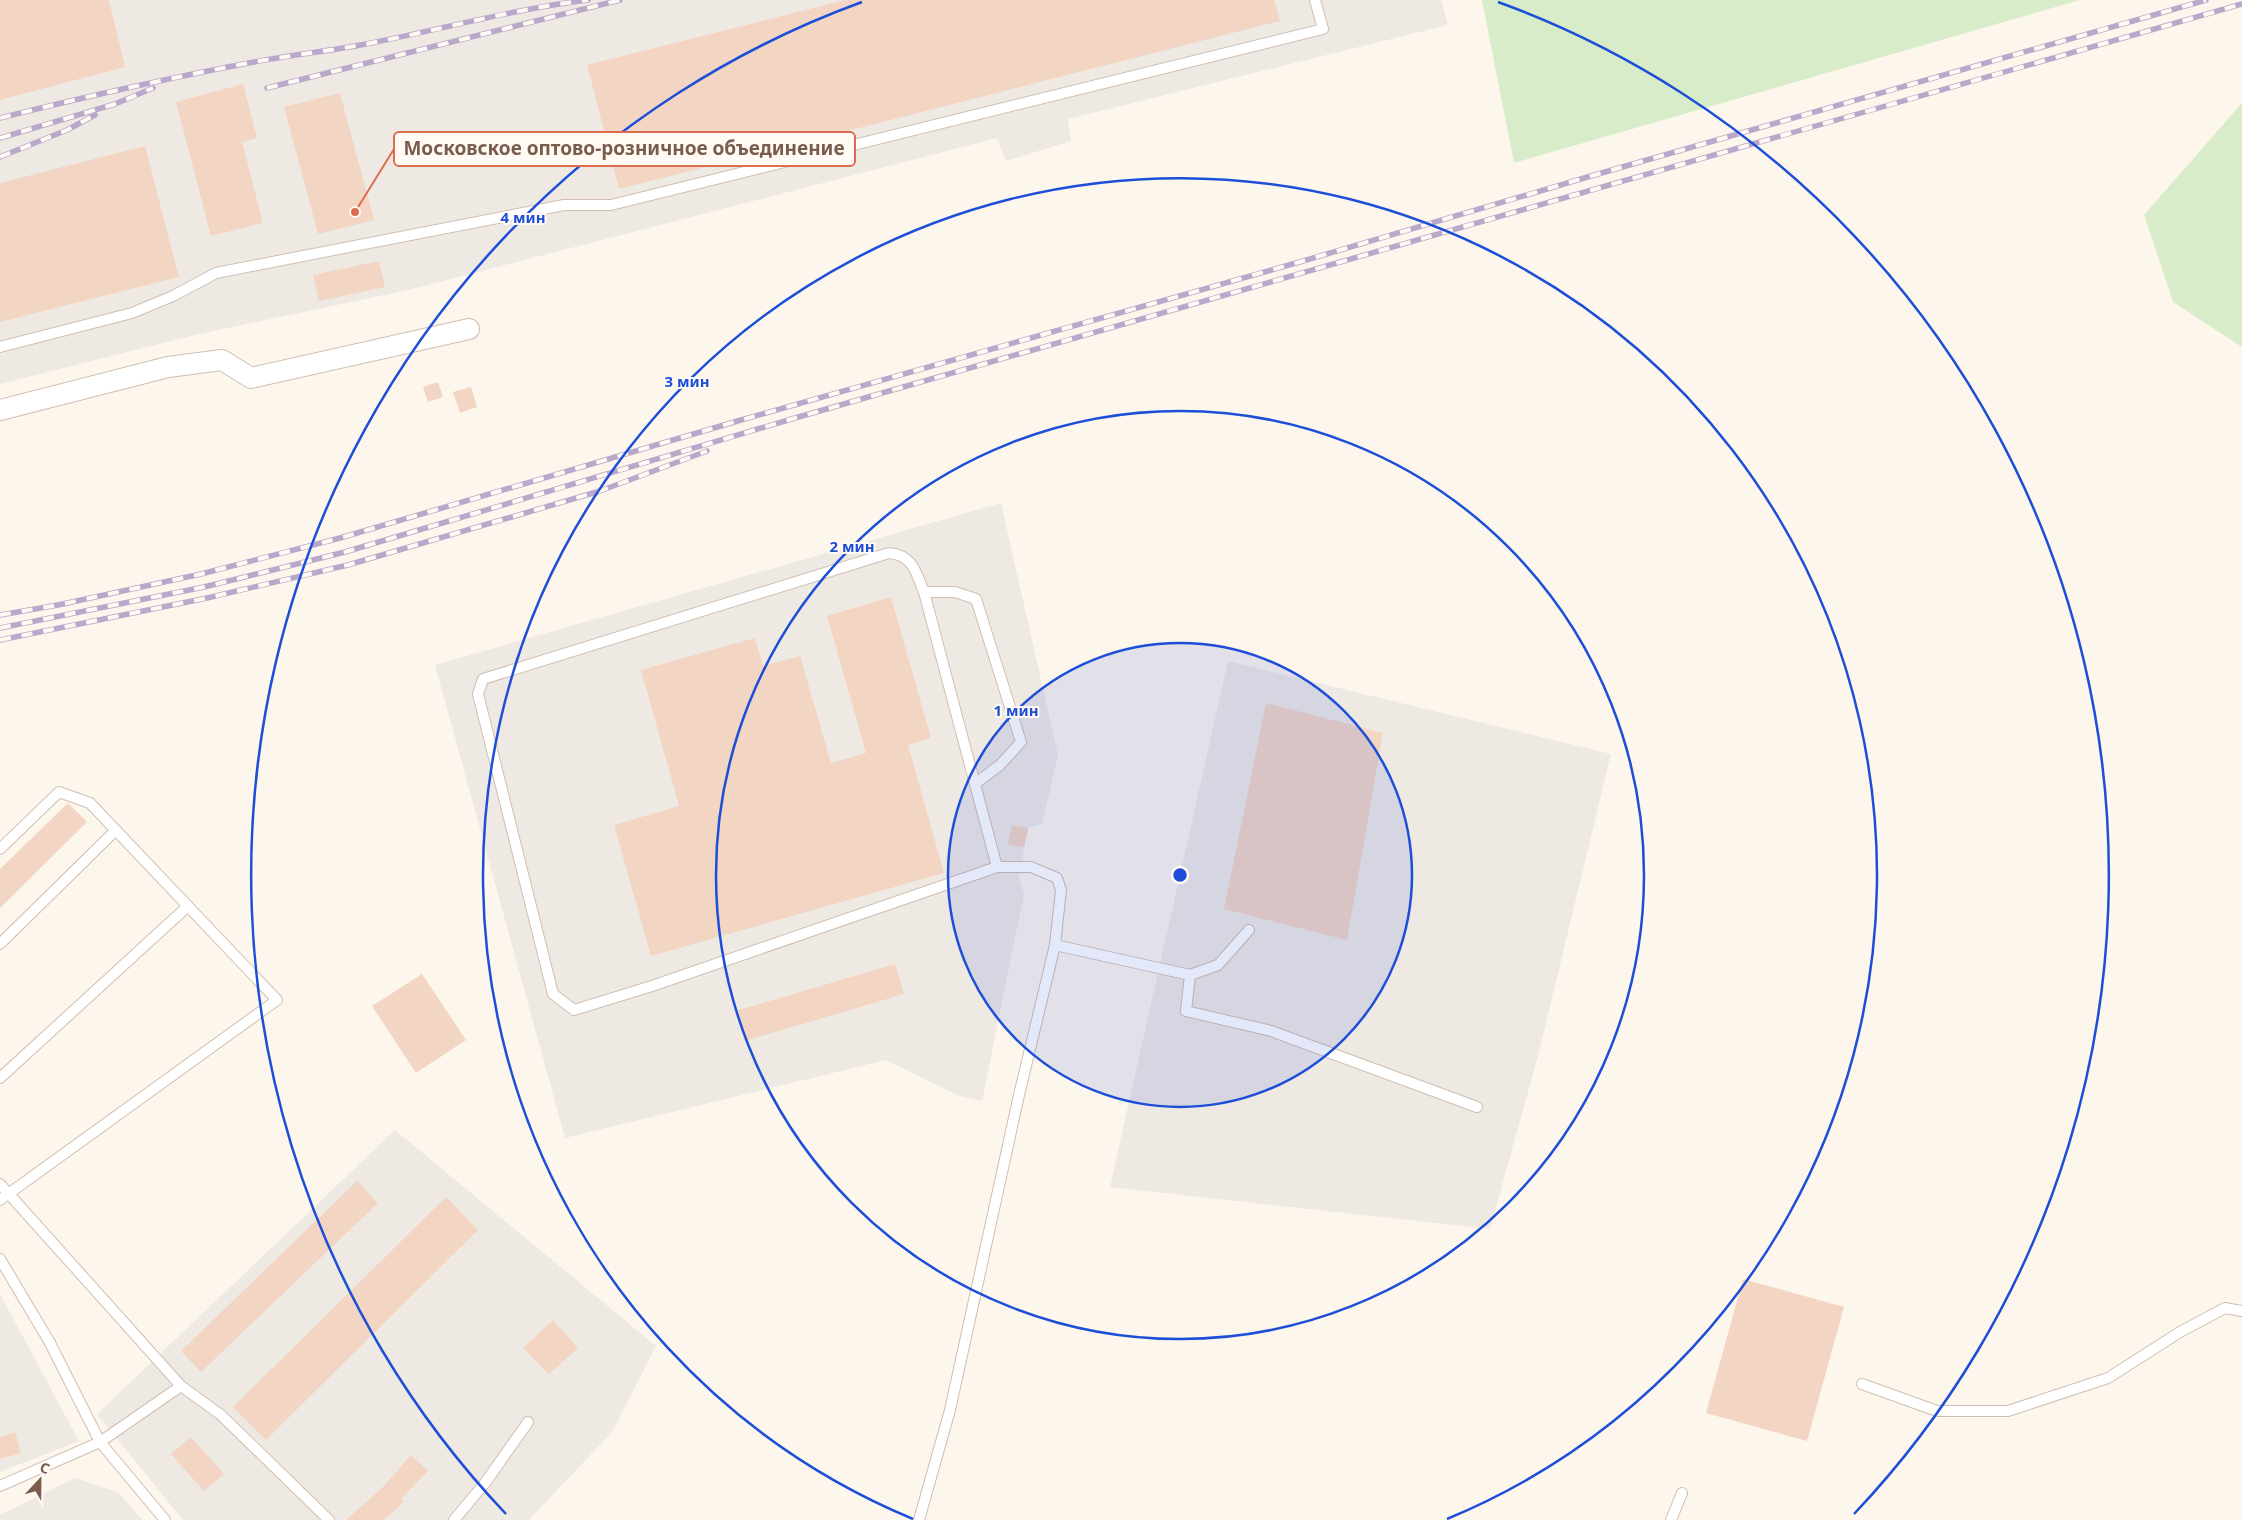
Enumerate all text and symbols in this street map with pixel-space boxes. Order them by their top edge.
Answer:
callout: Московское оптово-розничное объединение [394,132,855,166]
text: Московское оптово-розничное объединение [403,135,845,161]
text: 4 мин [501,207,546,227]
text: 3 мин [665,371,710,391]
text: 2 мин [830,536,875,556]
text: 1 мин [994,700,1039,720]
centre of rings [1171,866,1189,884]
north arrow [15,1455,65,1505]
text: С [37,1457,53,1478]

